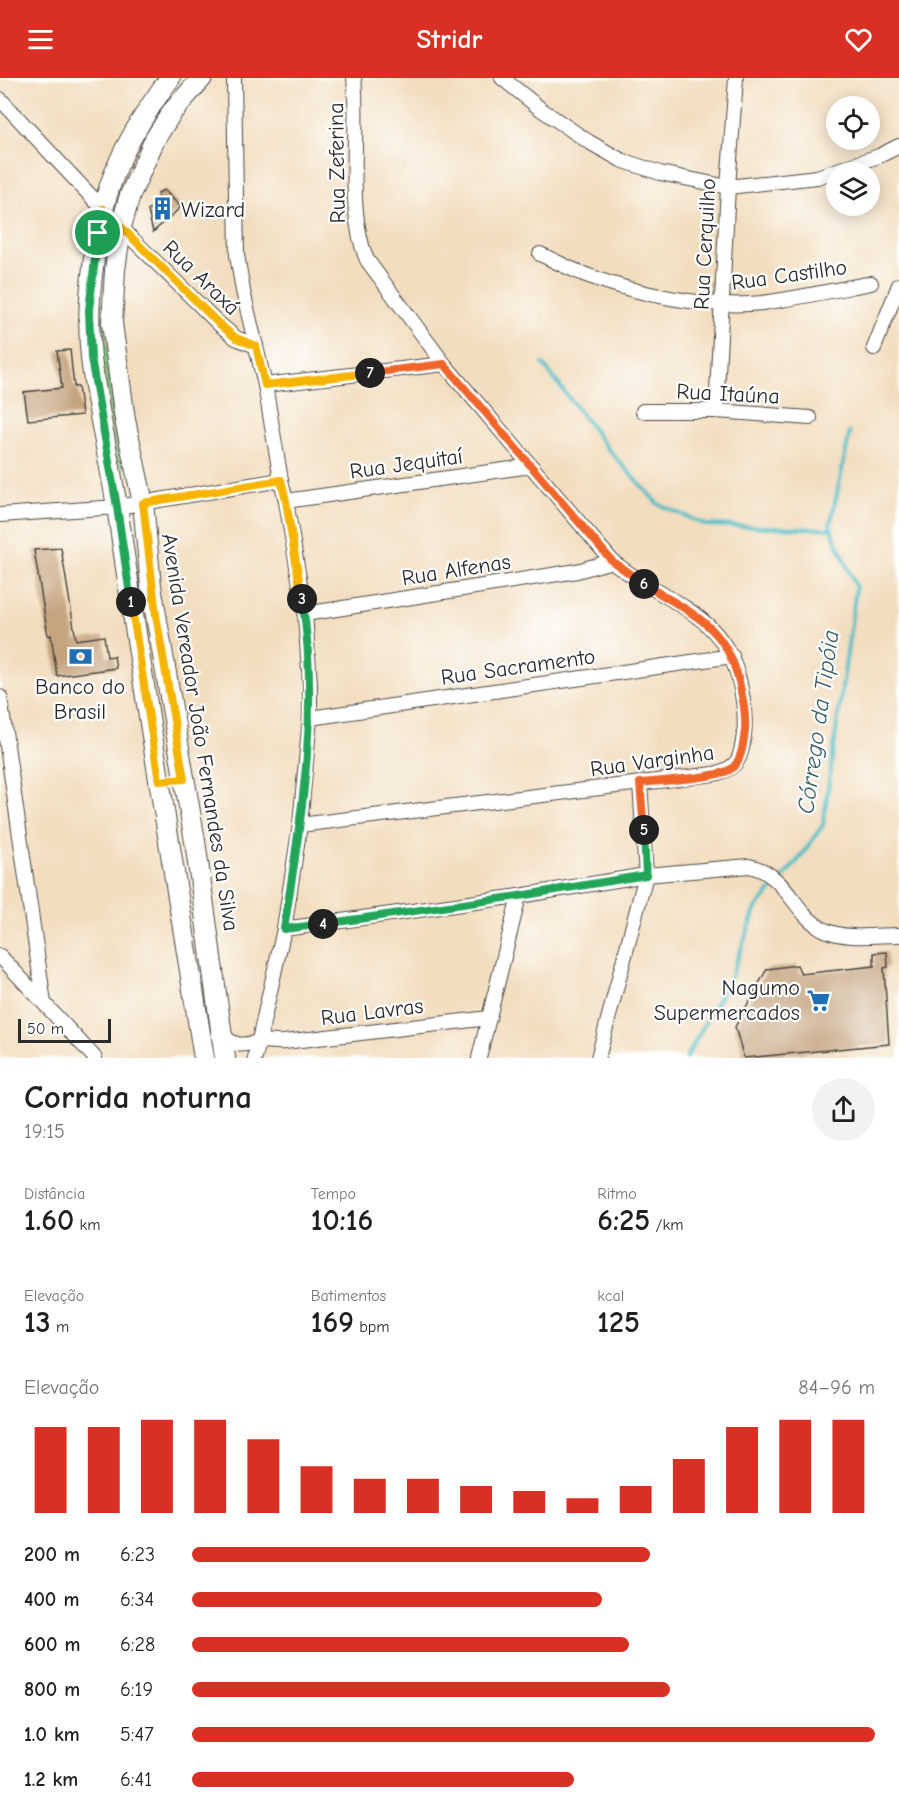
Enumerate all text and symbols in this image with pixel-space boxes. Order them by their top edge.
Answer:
icon: menu [24,23,57,56]
icon: heart [842,23,875,56]
text: Stridr [416,24,483,55]
map controls [826,96,880,216]
button: locate [826,96,880,150]
street label: Rua Zeferina [323,102,351,224]
button: layers [826,162,880,216]
street label: Rua Cerquilho [689,178,721,311]
building icon: Wizard [150,196,176,222]
place label: Wizard [181,197,245,223]
pin [72,207,123,258]
icon: arrive [81,216,114,249]
street label: Rua Araxá [157,235,245,321]
street label: Rua Castilho [730,254,849,296]
pin: 7 [355,358,385,388]
text: 7 [366,364,374,382]
street label: Rua Itaúna [676,378,780,410]
street label: Rua Jequitaí [348,443,465,485]
street label: Avenida Vereador João Fernandes da Silva [156,532,244,933]
street label: Rua Alfenas [400,549,513,591]
pin: 6 [629,569,659,599]
text: 6 [640,575,648,593]
pin: 3 [287,584,317,614]
pin: 1 [116,587,146,617]
text: 3 [298,590,306,608]
text: 1 [128,593,134,611]
water label: Córrego da Tipóia [791,628,845,816]
street label: Rua Sacramento [439,643,597,691]
bank icon: Banco do Brasil [67,644,93,670]
place label: Banco do Brasil [35,674,125,725]
street label: Rua Varginha [588,739,716,783]
pin: 5 [629,815,659,845]
text: 5 [640,821,648,839]
pin: 4 [308,909,338,939]
text: 4 [319,915,327,933]
place label: Nagumo Supermercados [654,975,800,1026]
supermarket icon: Nagumo Supermercados [805,987,831,1013]
street label: Rua Lavras [319,993,425,1031]
scale bar [18,1016,111,1043]
text: 50 m [27,1020,64,1038]
text: Corrida noturna [24,1078,252,1116]
button: share [812,1078,875,1141]
text: 19:15 [24,1120,65,1143]
text: Distância [24,1185,85,1203]
text: Tempo [311,1185,356,1203]
text: Ritmo [597,1185,637,1203]
text: 1.60 [24,1203,74,1238]
text: 10:16 [311,1203,373,1238]
text: 6:25 [597,1203,650,1238]
text: km [74,1216,100,1234]
text: /km [650,1216,683,1234]
text: Elevação [24,1287,84,1305]
text: Batimentos [311,1287,386,1305]
text: kcal [597,1287,624,1305]
text: 13 [24,1305,51,1340]
text: 169 [311,1305,354,1340]
text: 125 [597,1305,640,1340]
text: m [51,1318,69,1336]
text: bpm [354,1318,389,1336]
text: Elevação [24,1376,99,1399]
text: 84–96 m [798,1376,875,1399]
text: 200 m [24,1543,80,1566]
text: 6:23 [120,1543,155,1566]
text: 400 m [24,1588,79,1611]
text: 6:34 [120,1588,154,1611]
text: 600 m [24,1633,80,1656]
text: 6:28 [120,1633,155,1656]
text: 800 m [24,1678,80,1701]
text: 6:19 [120,1678,153,1701]
text: 1.0 km [24,1723,80,1746]
text: 5:47 [120,1723,154,1746]
text: 1.2 km [24,1768,78,1791]
text: 6:41 [120,1768,152,1791]

